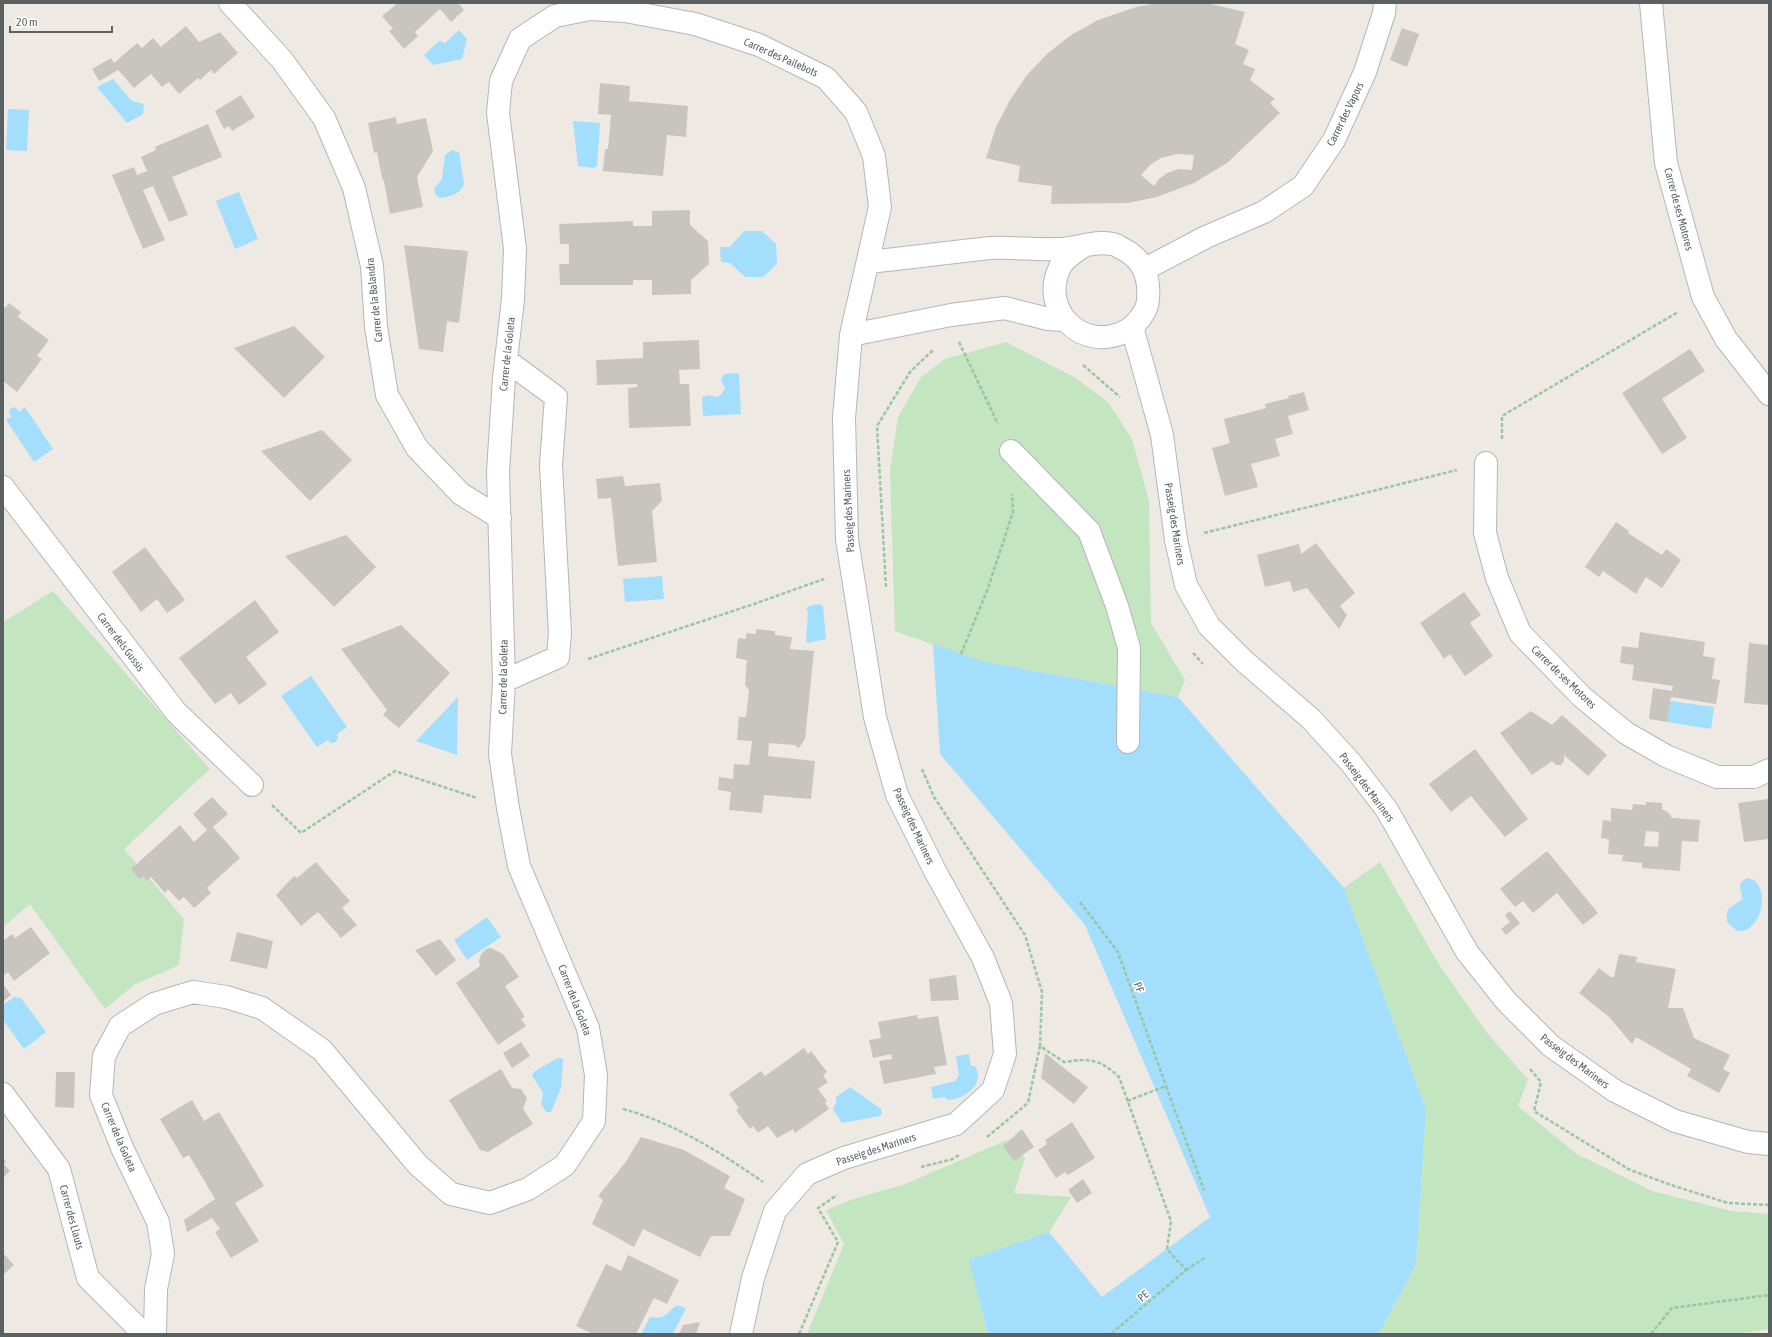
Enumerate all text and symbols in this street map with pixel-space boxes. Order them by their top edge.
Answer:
scale bar [10,8,112,34]
text: 20 m [16,15,38,29]
street label: Carrer des Pailebots [742,35,820,79]
street label: Carrer des Vapors [1324,80,1366,148]
street label: Carrer de ses Motores [1662,166,1696,252]
street label: Carrer de la Balandra [364,257,384,343]
street label: Carrer de la Goleta [497,316,517,392]
street label: Passeig des Mariners [840,469,856,553]
street label: Passeig des Mariners [1163,482,1187,566]
street label: Carrer dels Gussis [95,610,147,674]
street label: Carrer de la Goleta [496,640,510,714]
street label: Carrer de ses Motores [1529,643,1599,711]
street label: Passeig des Mariners [1337,750,1397,824]
street label: Passeig des Mariners [891,786,937,866]
street label: Carrer de la Goleta [556,963,594,1037]
street label: PF [1132,980,1147,994]
street label: Passeig des Mariners [1538,1031,1612,1091]
street label: Carrer de la Goleta [99,1100,139,1174]
street label: Passeig des Mariners [835,1130,917,1168]
street label: Carrer des Llauts [58,1183,86,1251]
street label: PE [1135,1288,1151,1304]

